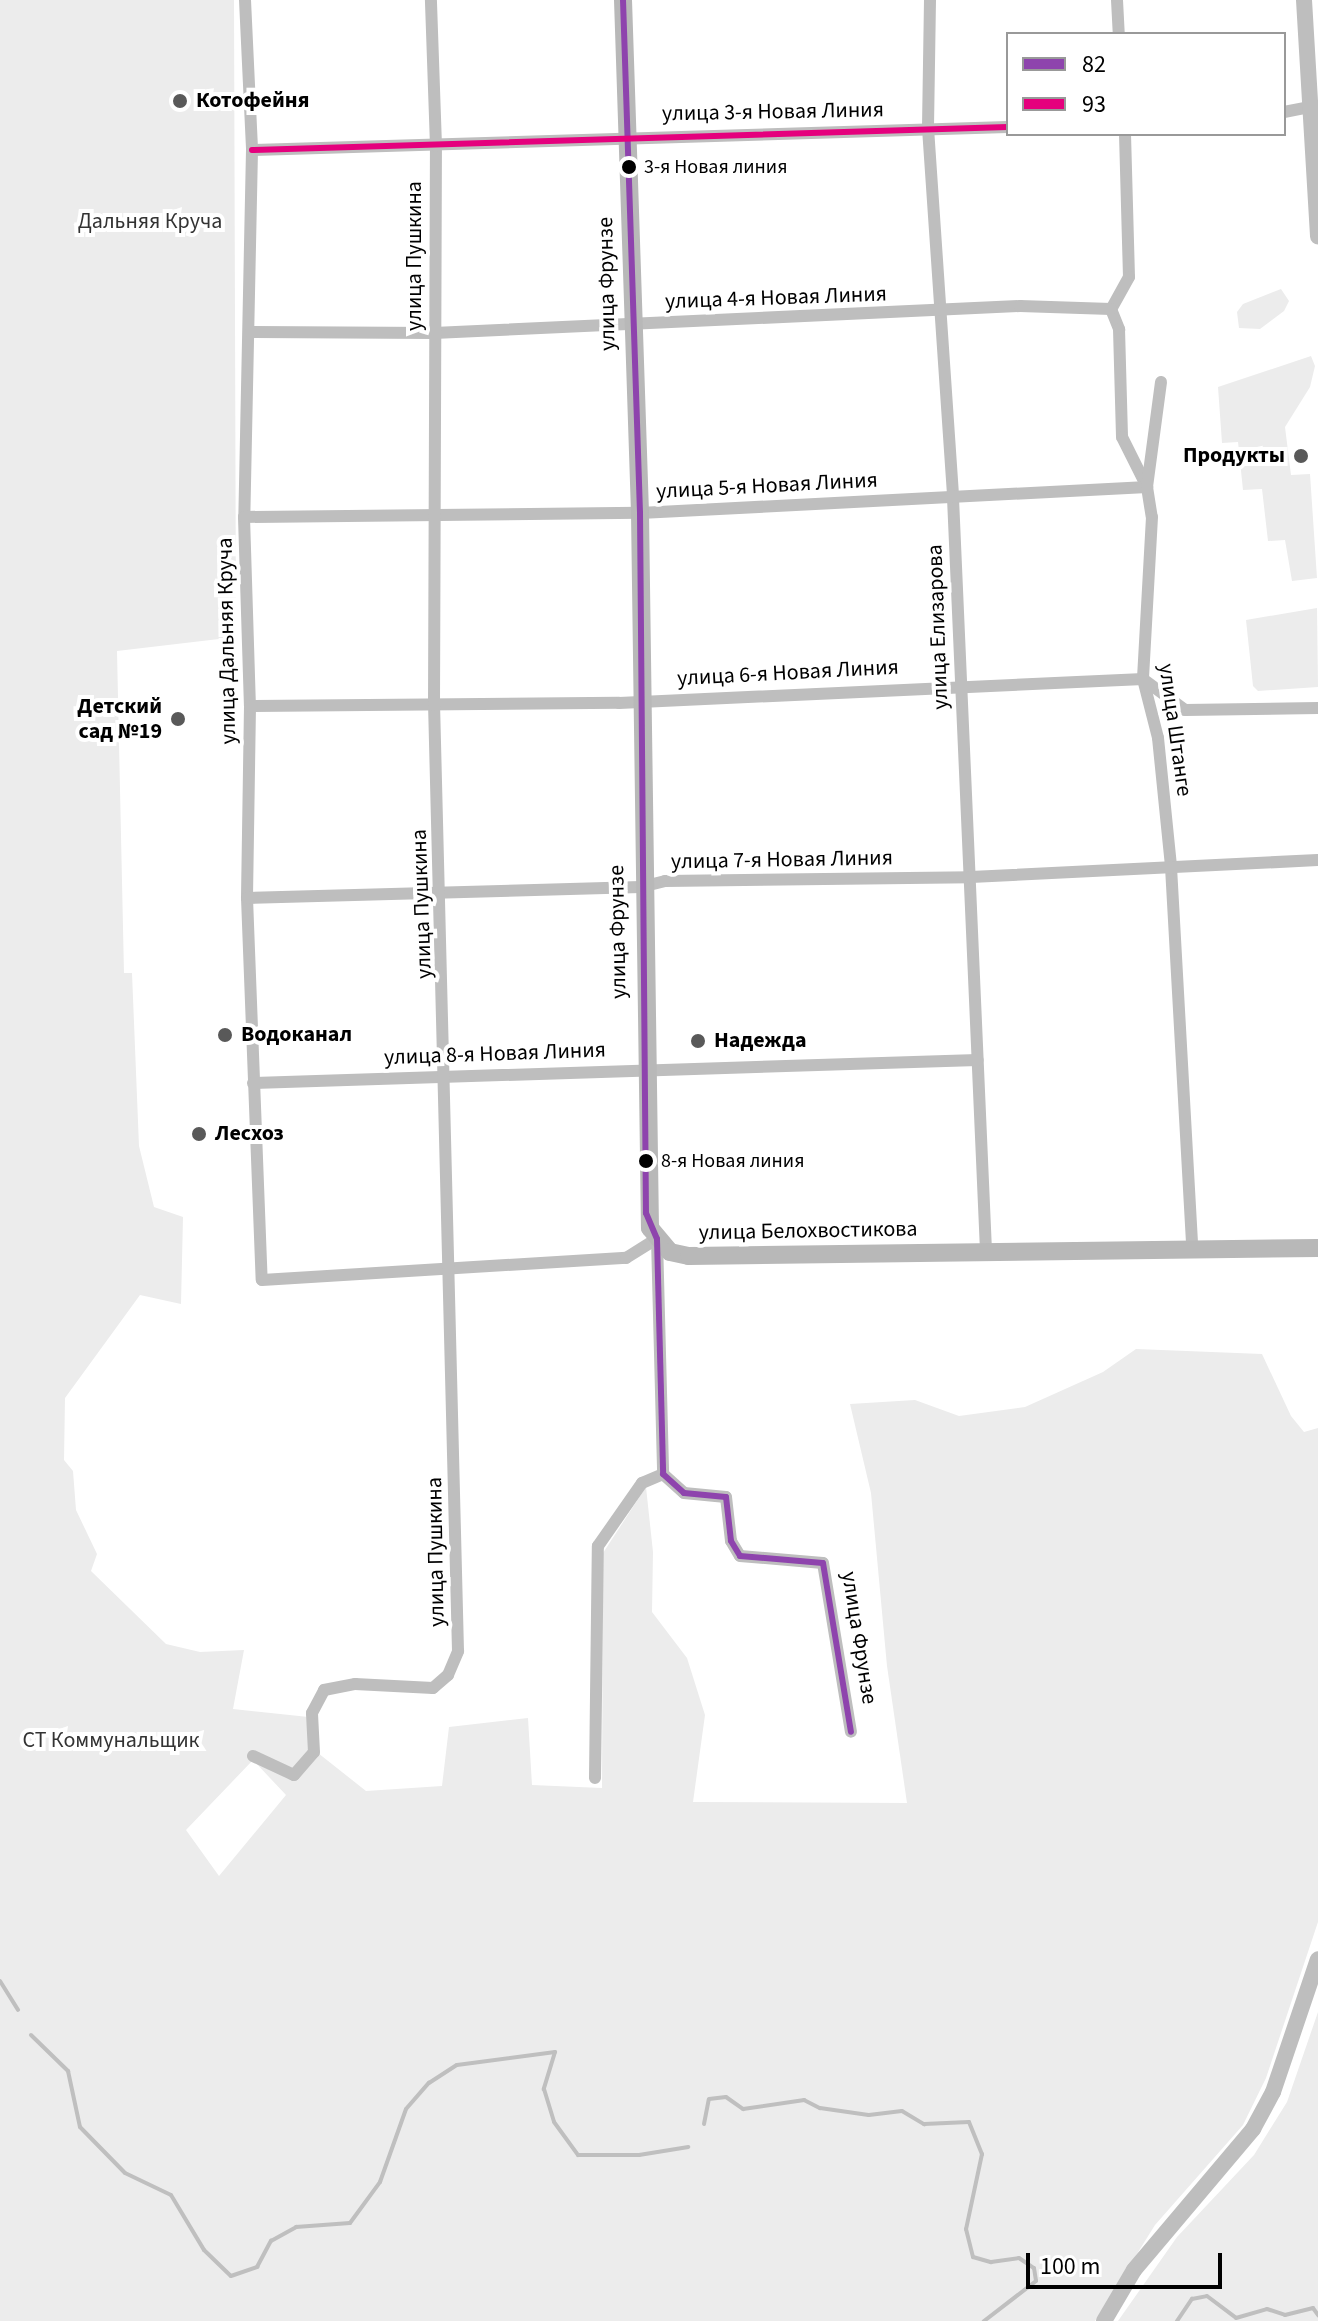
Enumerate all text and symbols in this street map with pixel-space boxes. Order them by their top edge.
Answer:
legend [1006,32,1286,136]
text: 82 [1082,47,1106,82]
text: 93 [1082,87,1106,122]
place label: Котофейня [196,88,310,114]
marker: Котофейня [171,92,189,110]
street label: улица 3-я Новая Линия [662,97,884,127]
place label: 3-я Новая линия [644,155,787,179]
marker: 3-я Новая линия [621,159,637,175]
street label: улица Пушкина [402,181,428,331]
park label: Дальняя Круча [78,209,222,235]
street label: улица Фрунзе [593,217,621,351]
street label: улица 4-я Новая Линия [665,281,887,315]
place label: Продукты [1183,443,1285,469]
marker: Продукты [1292,447,1310,465]
street label: улица 5-я Новая Линия [655,467,879,505]
street label: улица Дальняя Круча [212,537,242,745]
street label: улица Елизарова [922,544,954,710]
street label: улица 6-я Новая Линия [676,654,900,692]
street label: улица Штанге [1153,662,1197,798]
place label: Детский сад №19 [77,693,162,744]
marker: Детский сад №19 [169,710,187,728]
street label: улица Пушкина [406,829,438,979]
street label: улица 7-я Новая Линия [671,845,893,875]
street label: улица Фрунзе [604,865,632,999]
place label: Водоканал [241,1022,352,1048]
marker: Водоканал [216,1026,234,1044]
place label: Надежда [714,1028,807,1054]
marker: Надежда [689,1032,707,1050]
street label: улица 8-я Новая Линия [384,1037,606,1071]
place label: Лесхоз [215,1121,284,1147]
marker: Лесхоз [190,1125,208,1143]
place label: 8-я Новая линия [661,1149,804,1173]
marker: 8-я Новая линия [638,1153,654,1169]
street label: улица Белохвостикова [698,1216,918,1246]
street label: улица Пушкина [421,1477,451,1627]
street label: улица Фрунзе [835,1570,883,1706]
park label: СТ Коммунальщик [23,1728,199,1754]
scale bar [1030,2237,1226,2287]
text: 100 m [1040,2249,1100,2284]

